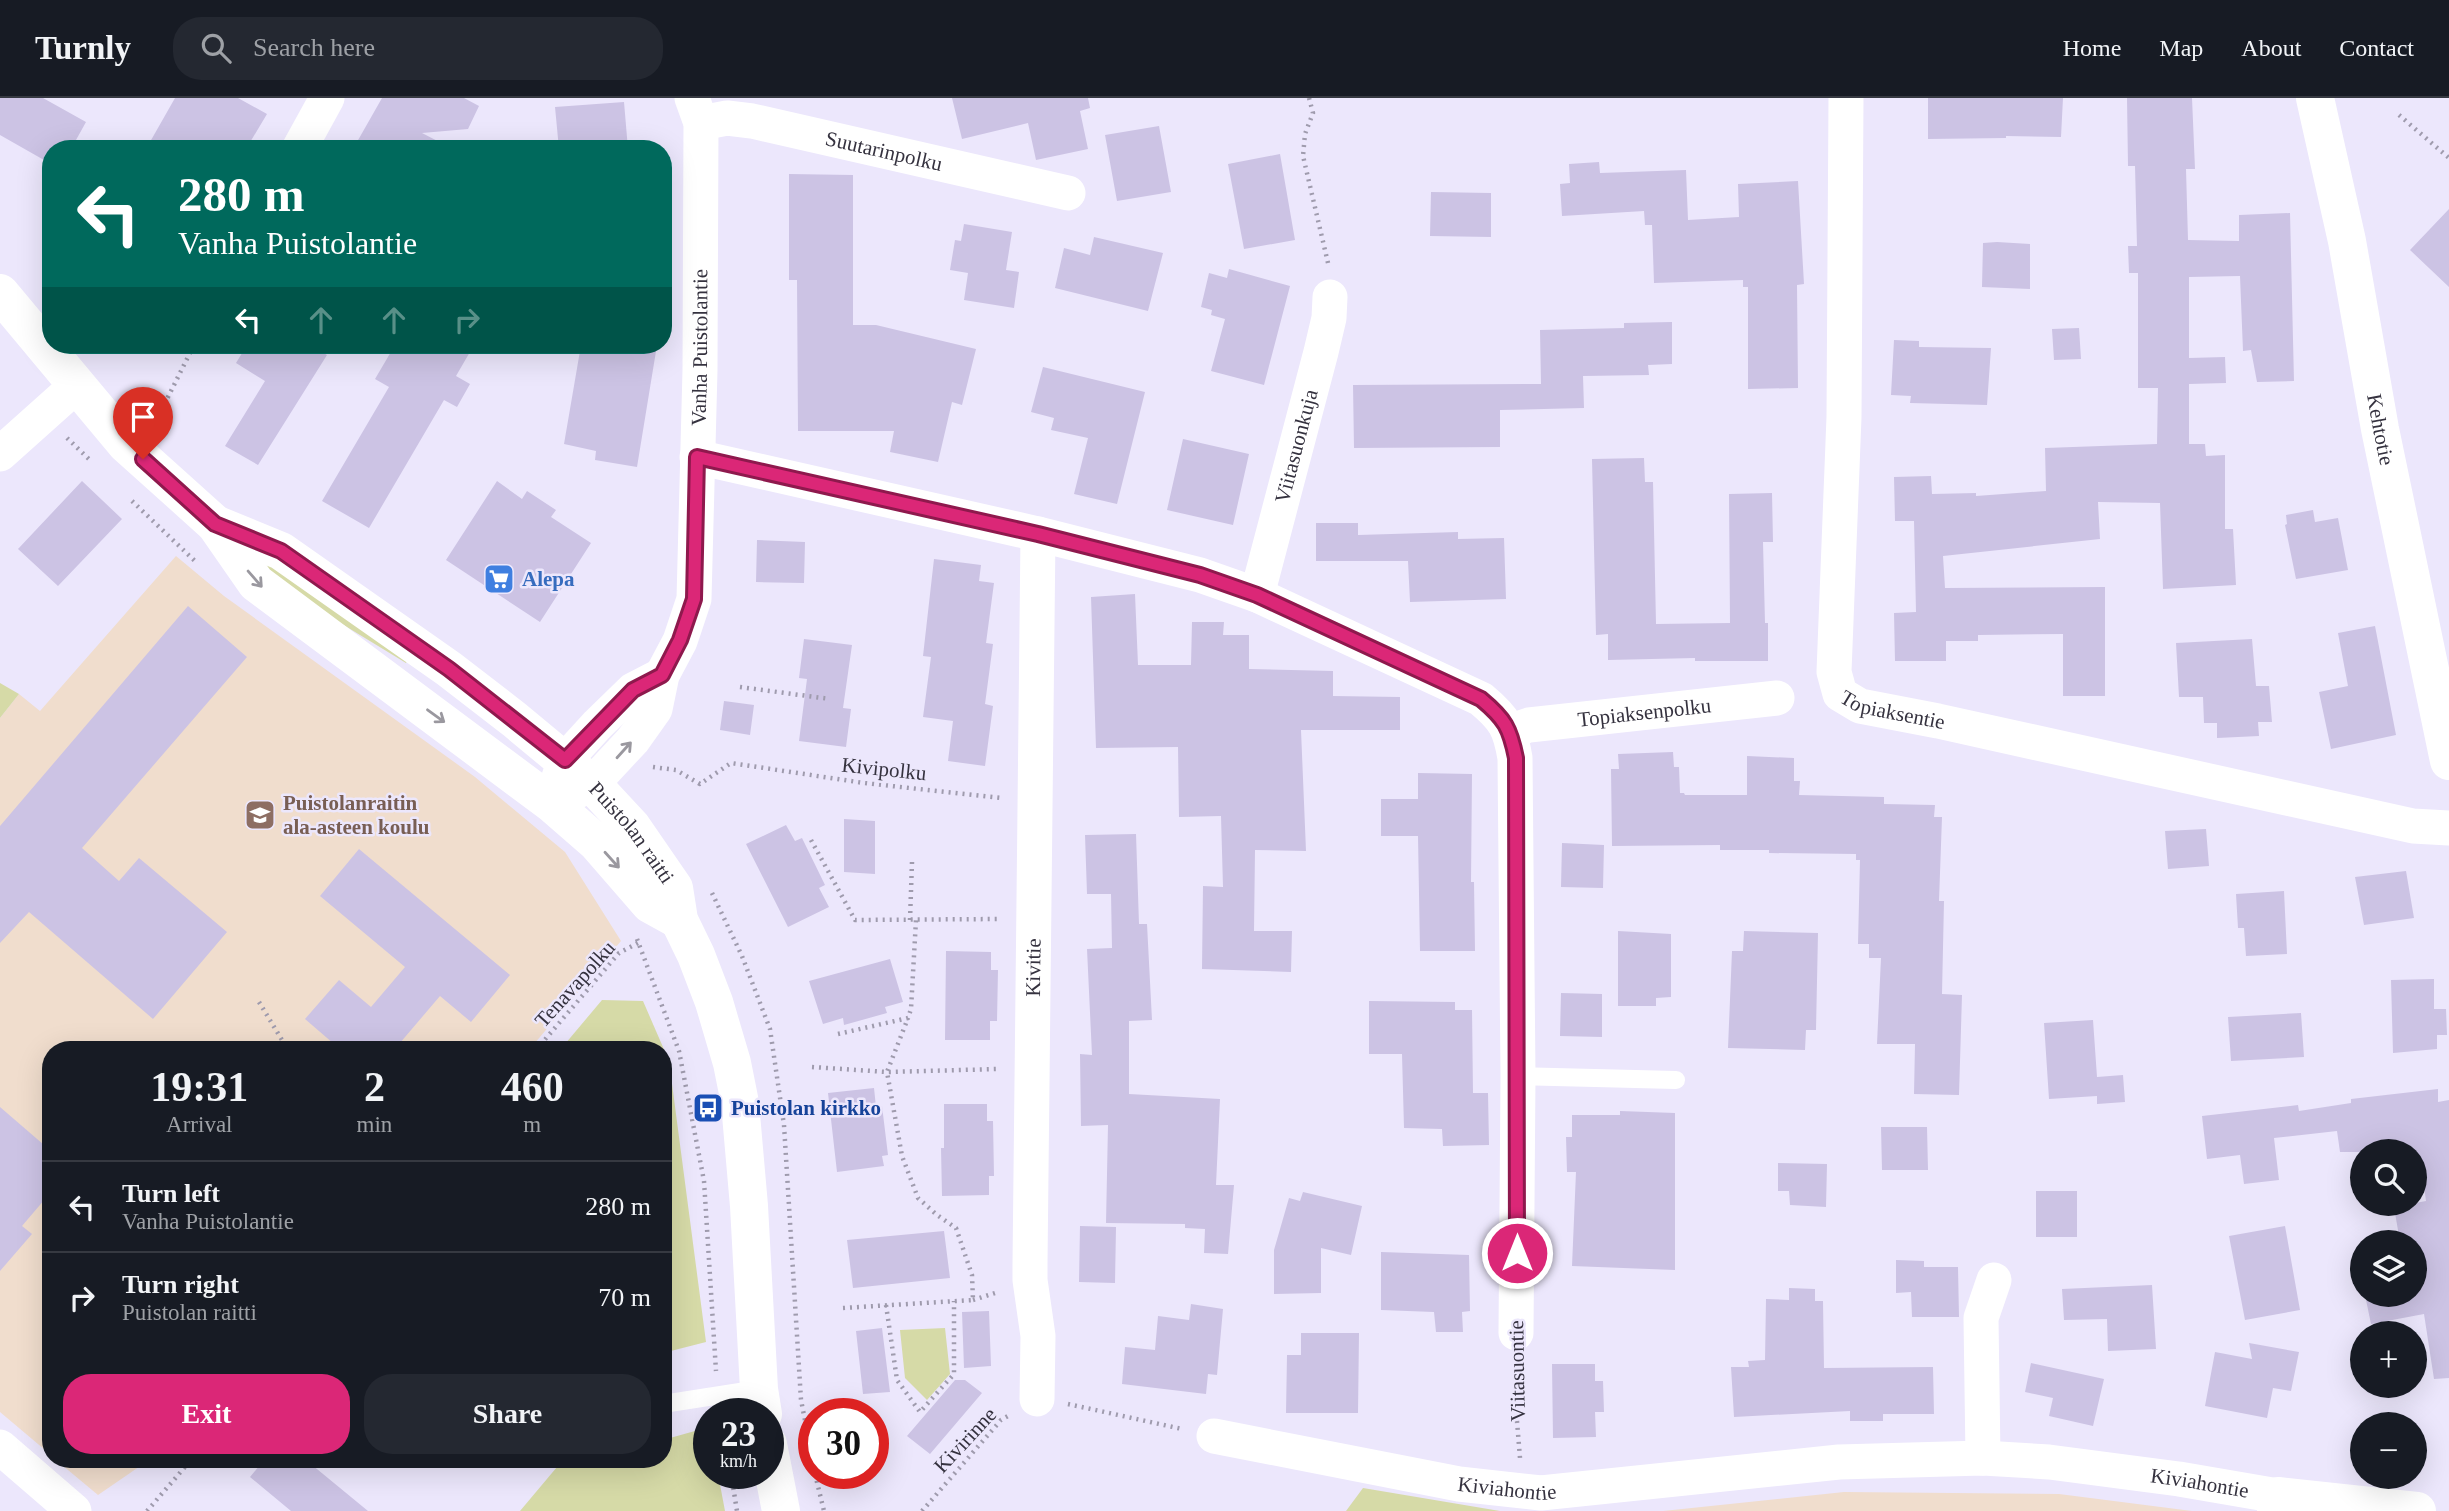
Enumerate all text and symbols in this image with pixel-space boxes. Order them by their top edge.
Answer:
search box [173,17,663,80]
icon: search [197,29,235,67]
text: Turnly [35,30,131,66]
text: Search here [253,33,375,62]
text: Home [2063,35,2121,61]
text: Map [2159,35,2203,61]
text: About [2241,35,2301,61]
text: Contact [2339,35,2414,61]
street label: Suutarinpolku [823,126,945,176]
text: 280 m [178,167,305,222]
icon: left [63,168,154,259]
text: Vanha Puistolantie [178,225,417,261]
street label: Vanha Puistolantie [687,269,712,426]
icon: left [229,301,267,339]
icon: ahead [302,301,340,339]
icon: ahead [375,301,413,339]
icon: right [448,301,486,339]
street label: Viitasuonkuja [1270,386,1323,506]
pin [113,387,173,459]
street label: Kehtotie [2362,392,2399,467]
icon: arrive [124,398,162,436]
supermarket icon: Alepa [482,562,516,596]
place label: Alepa [522,567,575,591]
one-way arrow [247,570,263,588]
street label: Topiaksentie [1836,685,1947,734]
street label: Topiaksenpolku [1576,693,1713,732]
one-way arrow [426,709,445,724]
one-way arrow [616,741,632,759]
street label: Kivipolku [840,753,928,785]
street label: Puistolan raitti [584,777,679,888]
place label: Puistolanraitin ala-asteen koulu [283,791,430,839]
school or university icon: Puistolanraitin ala-asteen koulu [243,798,277,832]
one-way arrow [604,850,620,868]
street label: Tenavapolku [530,935,620,1032]
street label: Kivitie [1021,938,1046,997]
text: 19:31 [150,1064,248,1110]
text: 2 [364,1064,385,1110]
text: 460 [501,1064,564,1110]
bus stop icon: Puistolan kirkko [691,1091,725,1125]
place label: Puistolan kirkko [731,1096,881,1120]
text: Arrival [166,1112,233,1137]
text: min [357,1112,392,1137]
text: m [523,1112,541,1137]
map controls [2350,1139,2427,1489]
button: search [2350,1139,2427,1216]
text: Turn left [122,1179,220,1208]
icon: left [63,1188,101,1226]
text: 280 m [585,1192,651,1221]
text: Vanha Puistolantie [122,1209,294,1234]
position arrow [1480,1216,1554,1290]
button: layers [2350,1230,2427,1307]
text: Turn right [122,1270,239,1299]
icon: right [63,1279,101,1317]
text: 70 m [598,1283,651,1312]
text: Puistolan raitti [122,1300,257,1325]
street label: Viitasuontie [1504,1320,1530,1422]
button: + [2350,1321,2427,1398]
button: Exit [63,1374,350,1454]
button: Share [364,1374,651,1454]
speed limit sign: 30 [798,1398,889,1489]
street label: Kivirinne [929,1402,1001,1478]
button: − [2350,1412,2427,1489]
text: 23 [721,1415,756,1454]
text: km/h [720,1451,757,1471]
street label: Kiviahontie [2149,1463,2251,1503]
street label: Kiviahontie [1456,1472,1558,1505]

